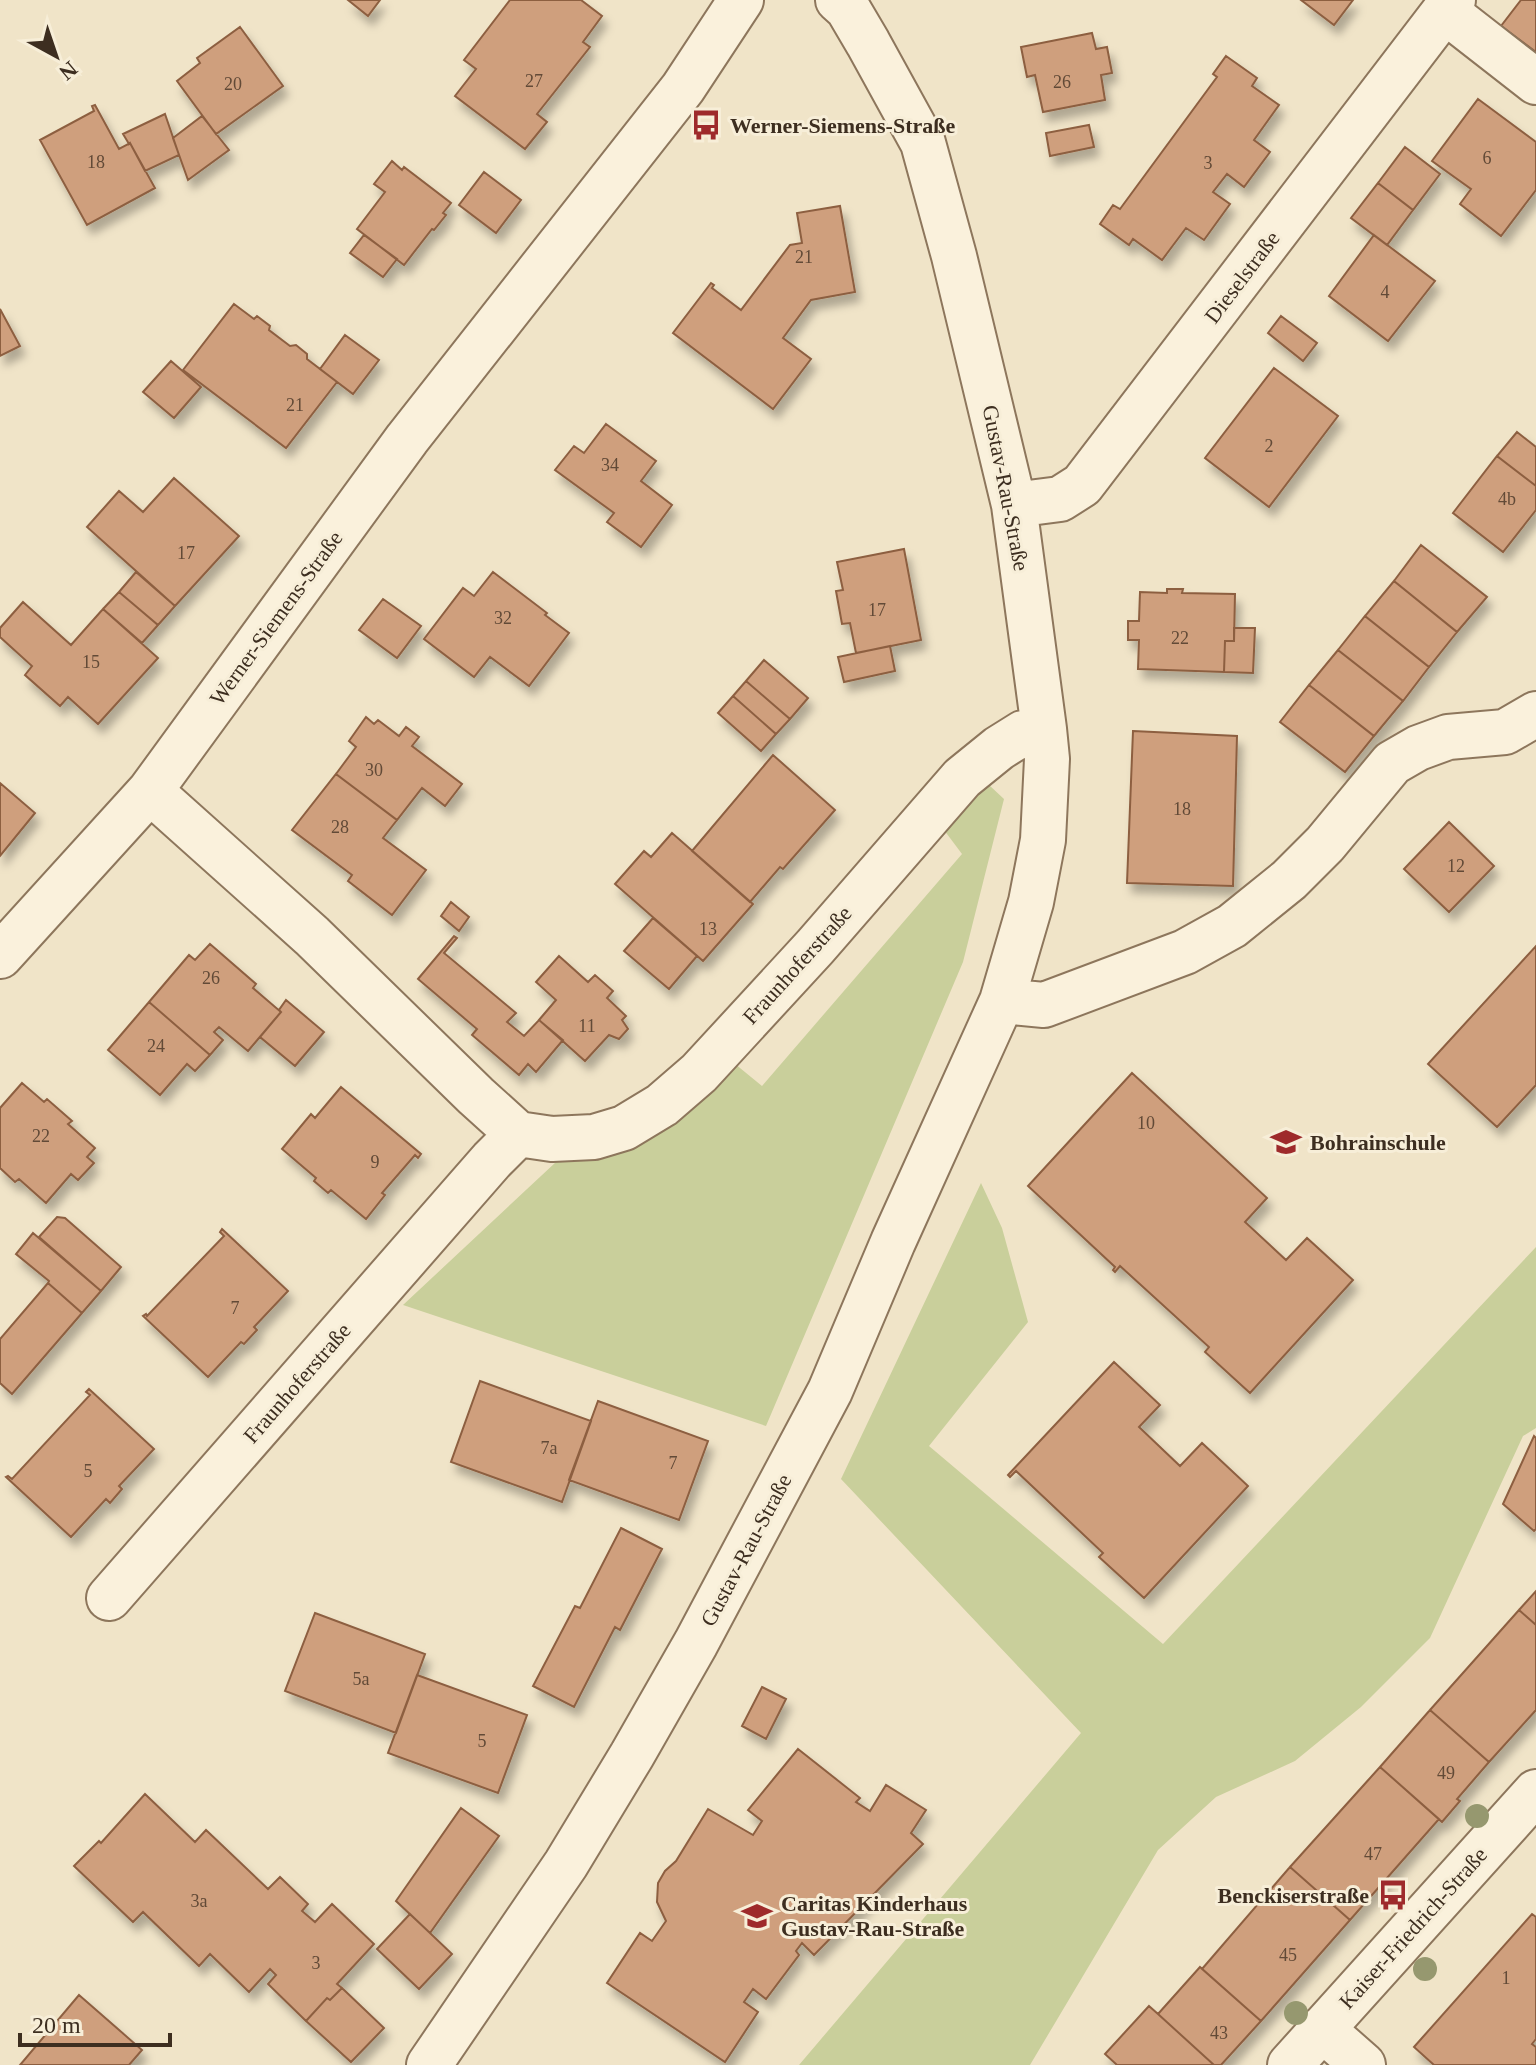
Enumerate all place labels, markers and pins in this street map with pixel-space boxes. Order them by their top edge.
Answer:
bus stop icon: Werner-Siemens-Straße [689,108,723,142]
place label: Werner-Siemens-Straße [730,113,955,138]
school or university icon: Bohrainschule [1269,1125,1303,1159]
place label: Bohrainschule [1310,1130,1446,1155]
bus stop icon: Benckiserstraße [1376,1878,1410,1912]
place label: Benckiserstraße [1217,1883,1369,1908]
place label: Caritas Kinderhaus Gustav-Rau-Straße [781,1891,968,1941]
school or university icon: Caritas Kinderhaus Gustav-Rau-Straße [740,1899,774,1933]

